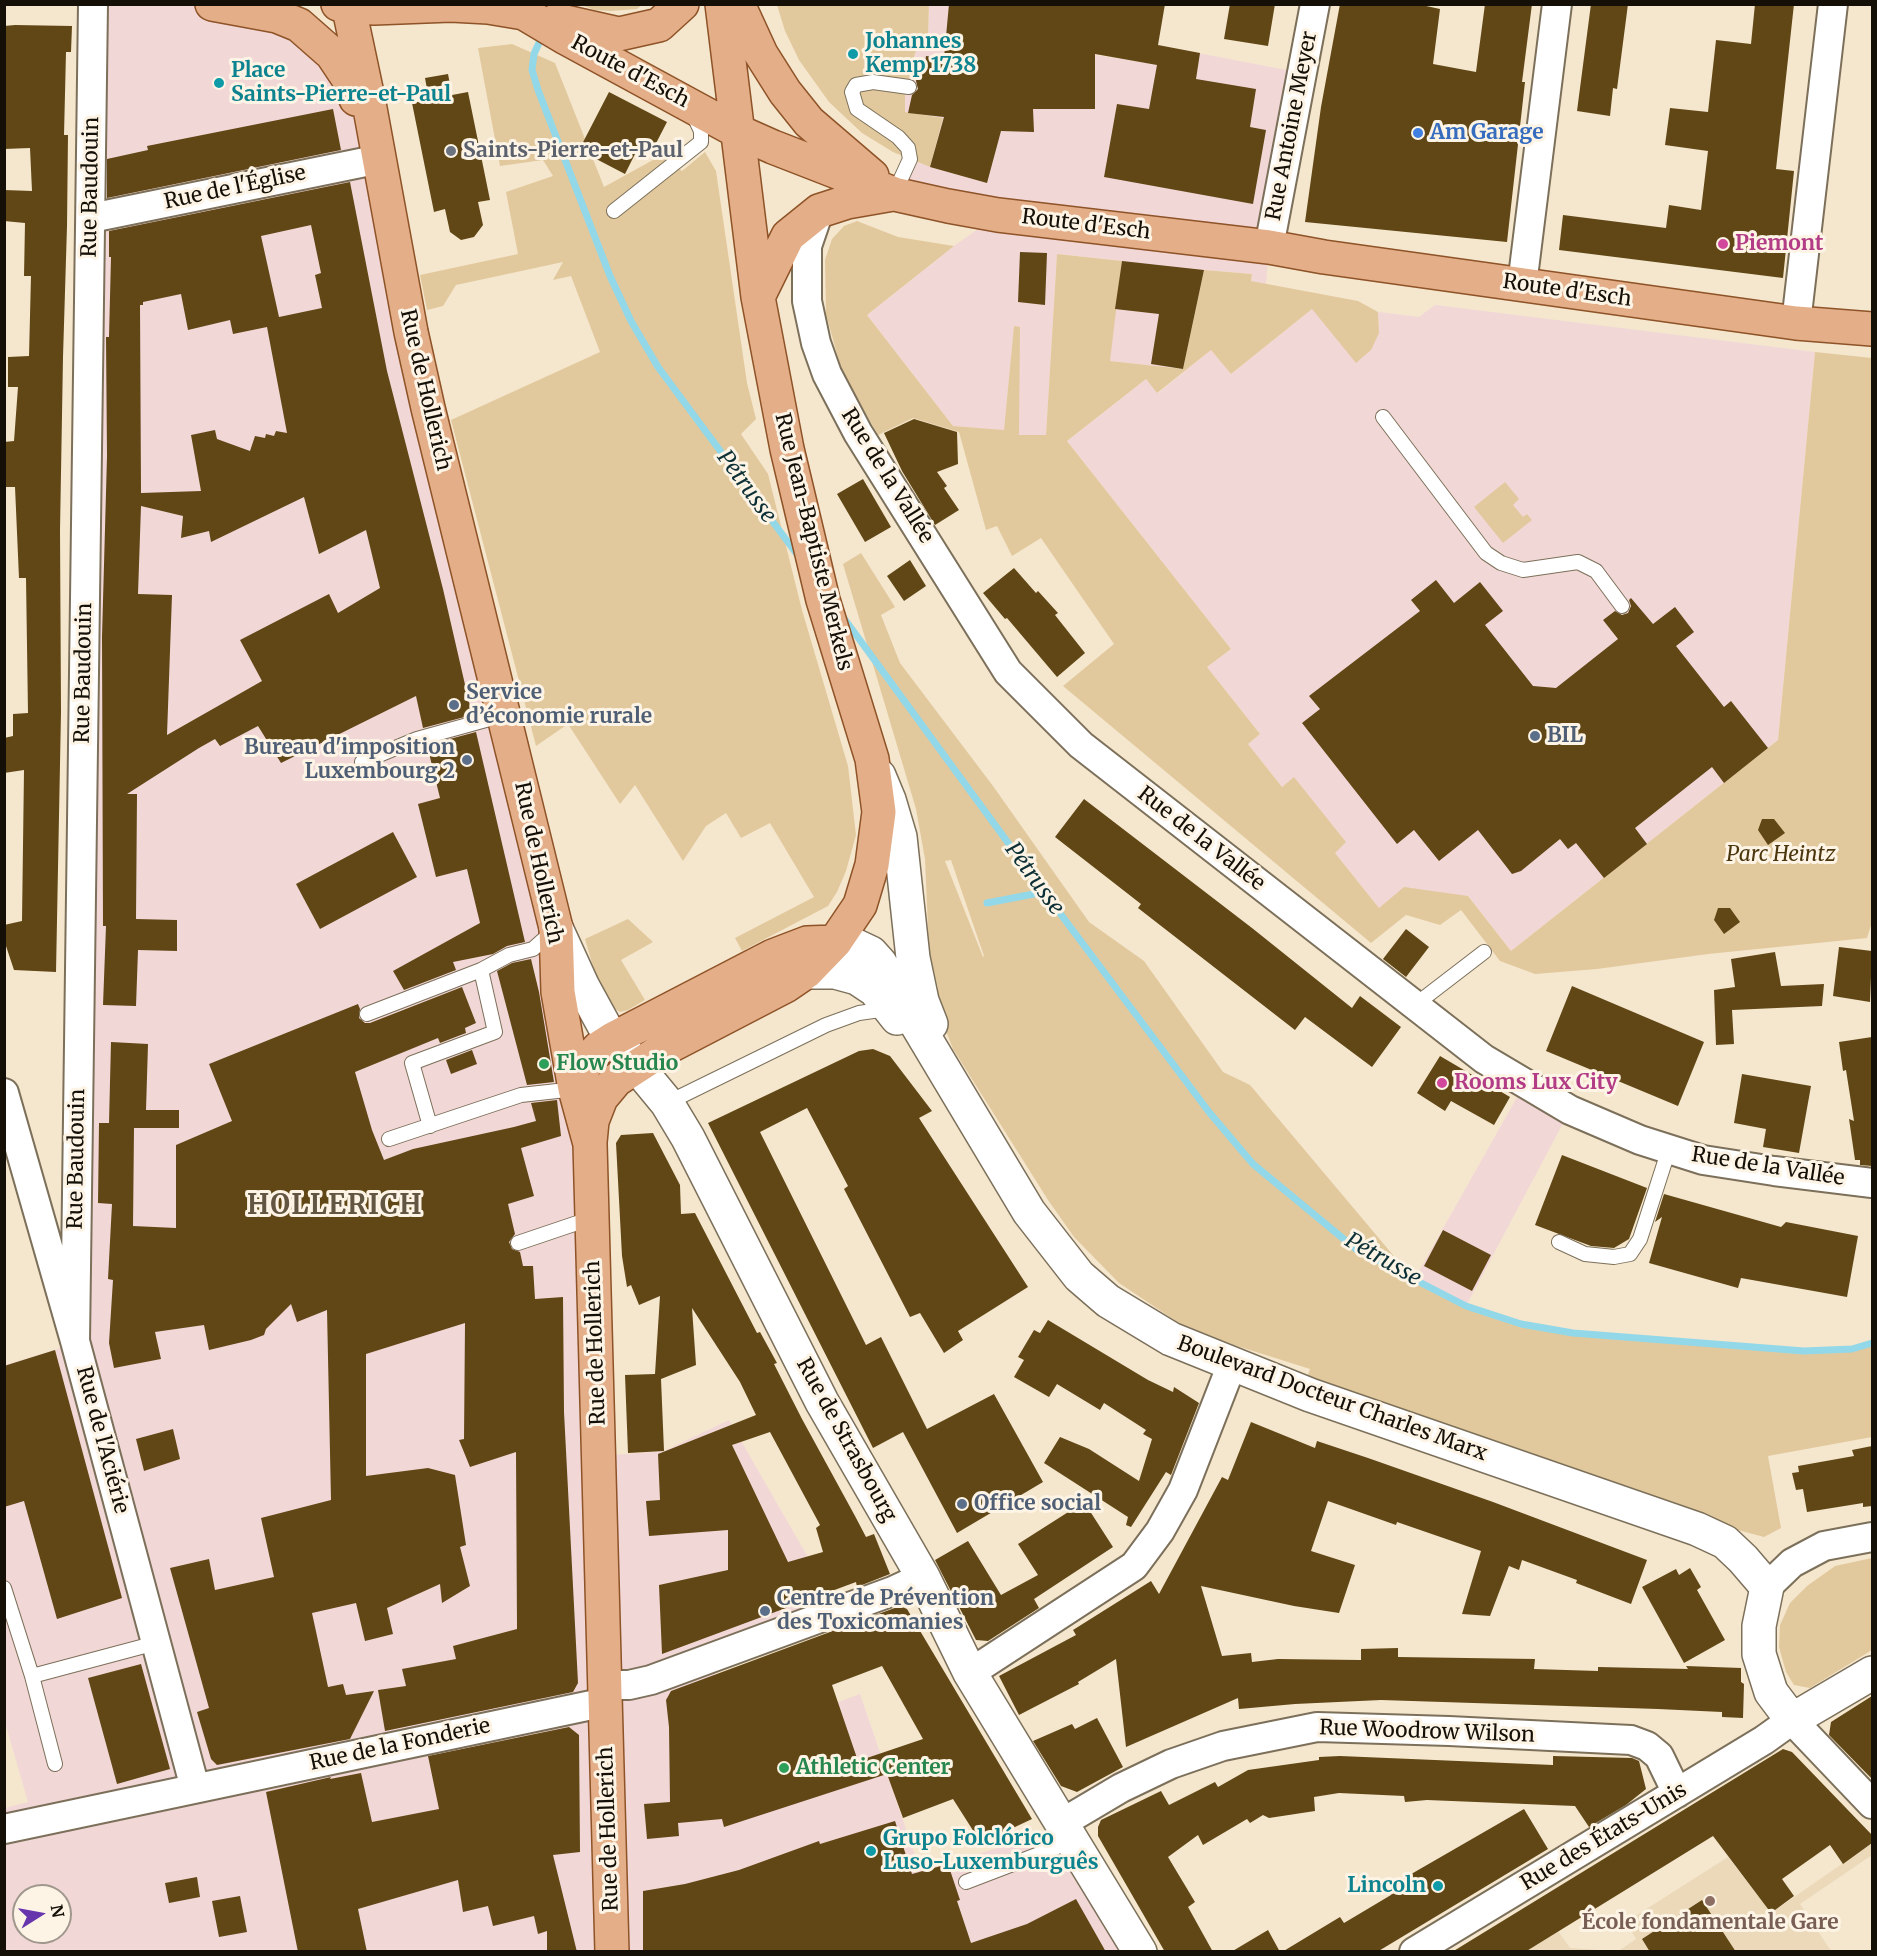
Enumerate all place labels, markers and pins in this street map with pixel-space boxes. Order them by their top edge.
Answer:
place label: Johannes Kemp 1738 [865,29,976,79]
marker: Johannes Kemp 1738 [846,47,860,61]
place label: Place Saints-Pierre-et-Paul [231,58,451,108]
marker: Place Saints-Pierre-et-Paul [212,76,226,90]
place label: Am Garage [1430,120,1543,146]
marker: Am Garage [1411,126,1425,140]
place label: Saints-Pierre-et-Paul [463,138,683,164]
marker: Saints-Pierre-et-Paul [444,144,458,158]
place label: Piemont [1735,231,1823,257]
marker: Piemont [1716,237,1730,251]
place label: Service d’économie rurale [466,680,652,730]
marker: Service d’économie rurale [447,698,461,712]
place label: BIL [1547,723,1583,749]
marker: BIL [1528,729,1542,743]
place label: Bureau d'imposition Luxembourg 2 [244,735,455,785]
marker: Bureau d'imposition Luxembourg 2 [460,753,474,767]
place label: Flow Studio [556,1051,678,1077]
marker: Flow Studio [537,1057,551,1071]
place label: Rooms Lux City [1454,1070,1618,1096]
marker: Rooms Lux City [1435,1076,1449,1090]
place label: Office social [974,1491,1101,1517]
marker: Office social [955,1497,969,1511]
place label: Centre de Prévention des Toxicomanies [777,1586,994,1636]
marker: Centre de Prévention des Toxicomanies [758,1604,772,1618]
place label: Athletic Center [796,1755,950,1781]
marker: Athletic Center [777,1761,791,1775]
place label: Grupo Folclórico Luso-Luxemburguês [883,1826,1099,1876]
marker: Grupo Folclórico Luso-Luxemburguês [864,1844,878,1858]
place label: Lincoln [1347,1873,1426,1899]
marker: Lincoln [1431,1879,1445,1893]
marker: École fondamentale Gare [1703,1894,1717,1908]
place label: École fondamentale Gare [1581,1910,1839,1936]

